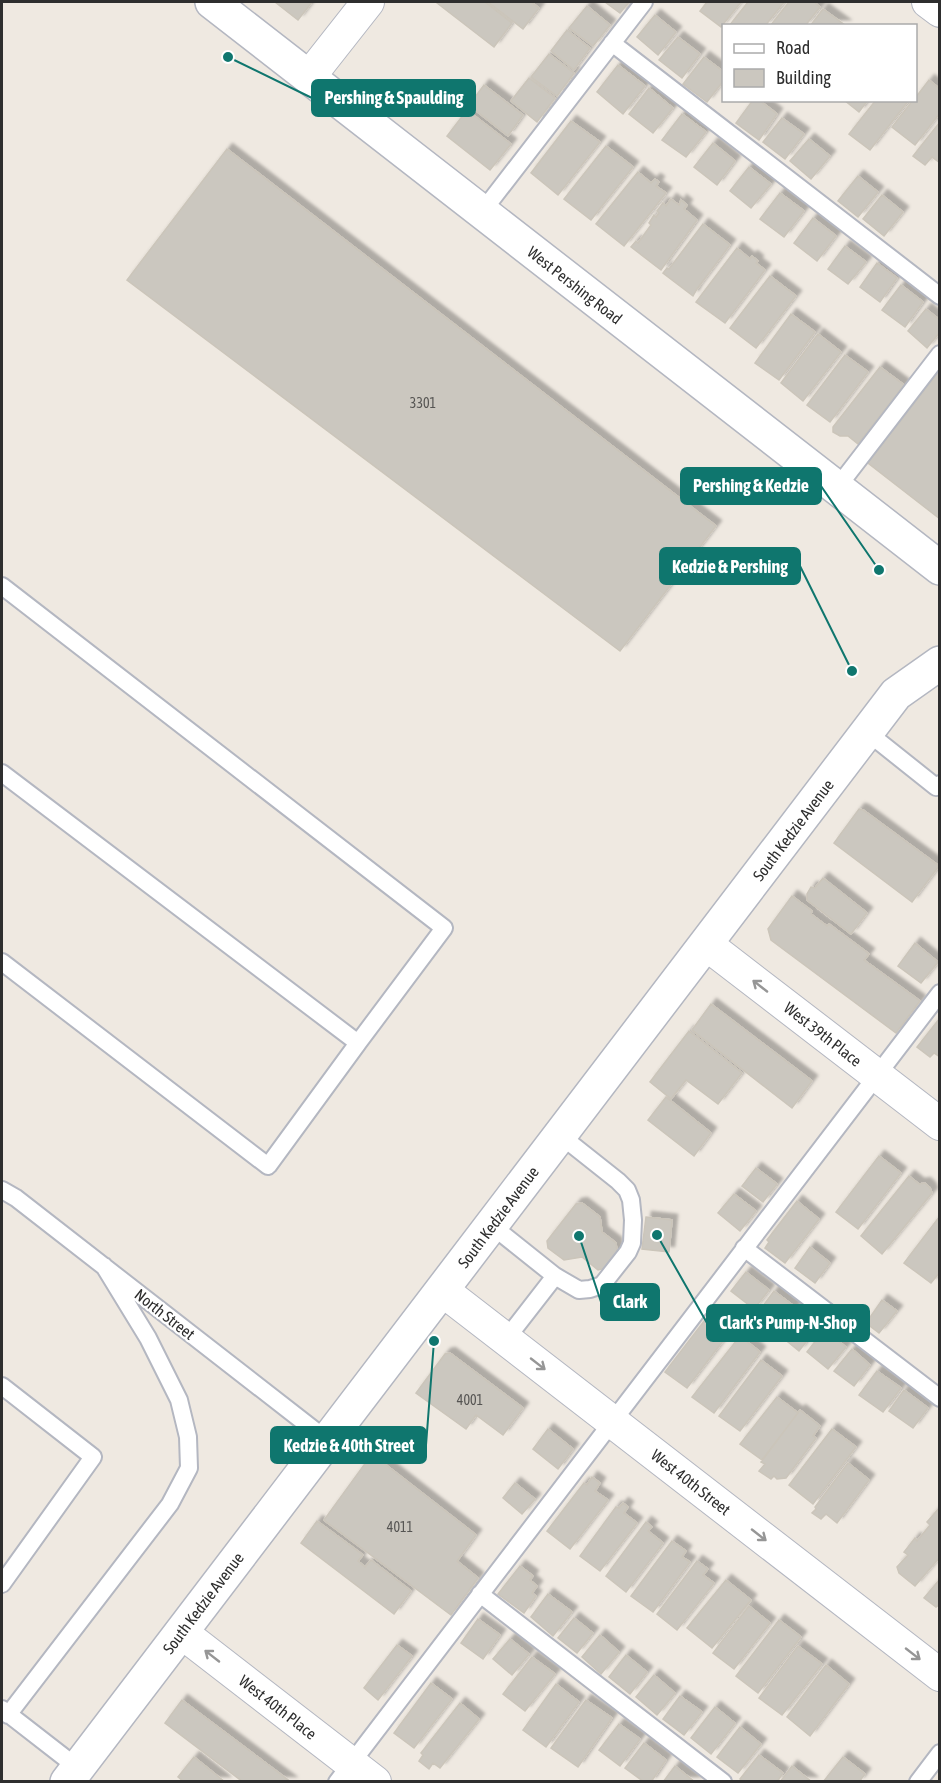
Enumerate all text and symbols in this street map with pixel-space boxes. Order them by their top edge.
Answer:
legend [722,24,917,102]
text: Road [776,37,810,58]
text: Building [776,67,831,88]
callout: Pershing & Spaulding [312,80,475,116]
text: Pershing & Spaulding [325,87,464,108]
street label: West Pershing Road [524,243,626,328]
house number: 3301 [410,395,436,411]
callout: Pershing & Kedzie [681,468,821,504]
text: Pershing & Kedzie [693,475,809,496]
callout: Kedzie & Pershing [660,548,800,584]
text: Kedzie & Pershing [672,556,788,577]
street label: South Kedzie Avenue [749,776,837,884]
one-way arrow [752,979,768,992]
street label: West 39th Place [781,998,865,1070]
street label: South Kedzie Avenue [454,1163,542,1271]
callout: Clark [601,1284,659,1320]
street label: North Street [131,1285,199,1343]
text: Clark [613,1291,648,1312]
callout: Clark's Pump-N-Shop [707,1305,869,1341]
text: Clark's Pump-N-Shop [719,1312,857,1333]
one-way arrow [530,1358,546,1371]
house number: 4001 [457,1392,483,1408]
callout: Kedzie & 40th Street [271,1427,426,1463]
text: Kedzie & 40th Street [284,1435,415,1456]
street label: West 40th Street [648,1445,734,1519]
house number: 4011 [387,1519,413,1535]
one-way arrow [751,1528,767,1541]
street label: South Kedzie Avenue [159,1549,247,1657]
one-way arrow [905,1648,921,1661]
one-way arrow [205,1649,221,1662]
street label: West 40th Place [236,1671,320,1743]

